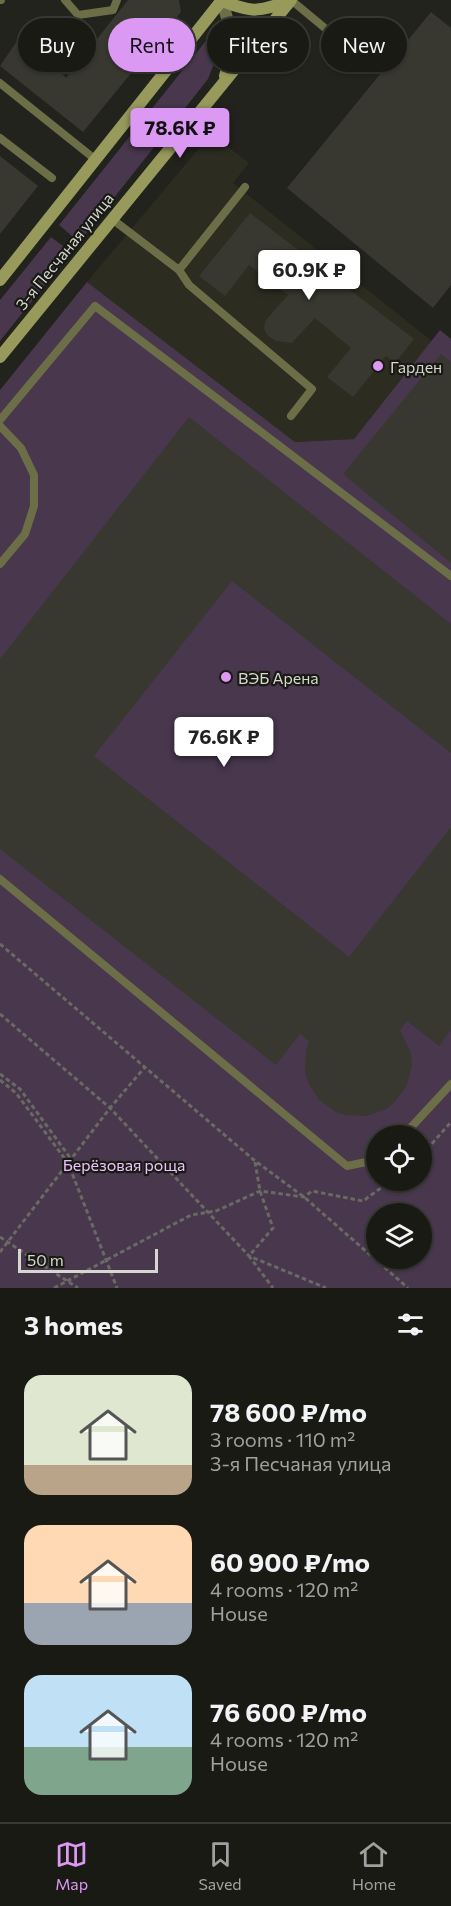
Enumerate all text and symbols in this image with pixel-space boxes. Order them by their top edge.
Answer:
chip: Buy [18,18,96,72]
chip: Rent [108,18,195,72]
chip: Filters [207,18,309,72]
chip: New [321,18,407,72]
pin: 78.6K ₽ [125,108,235,159]
text: 78.6K ₽ [144,115,216,139]
street label: 3-я Песчаная улица [11,189,117,313]
pin: 60.9K ₽ [254,250,364,301]
text: 60.9K ₽ [272,257,346,281]
place label: Гарден [390,357,442,376]
marker: Гарден [371,359,385,373]
place label: ВЭБ Арена [238,668,319,687]
marker: ВЭБ Арена [219,670,233,684]
pin: 76.6K ₽ [169,717,279,768]
text: 76.6K ₽ [188,724,260,748]
map controls [366,1125,432,1269]
button: locate [366,1125,432,1191]
park label: Берёзовая роща [63,1155,185,1174]
button: layers [366,1203,432,1269]
scale bar [18,1246,158,1274]
text: 50 m [27,1250,64,1269]
icon: filters [394,1308,427,1341]
text: 3 homes [24,1309,123,1340]
text: 78 600 ₽/mo [210,1396,367,1427]
icon: home [72,1399,144,1471]
text: 3 rooms · 110 m² [210,1427,355,1451]
text: 3-я Песчаная улица [210,1451,391,1475]
text: 60 900 ₽/mo [210,1546,370,1577]
icon: home [72,1549,144,1621]
text: 4 rooms · 120 m² [210,1577,358,1601]
text: House [210,1601,268,1625]
text: 76 600 ₽/mo [210,1696,367,1727]
icon: home [72,1699,144,1771]
text: 4 rooms · 120 m² [210,1727,358,1751]
text: House [210,1751,268,1775]
tab: Map [55,1838,88,1893]
tab: Saved [198,1838,242,1893]
tab: Home [352,1838,396,1893]

